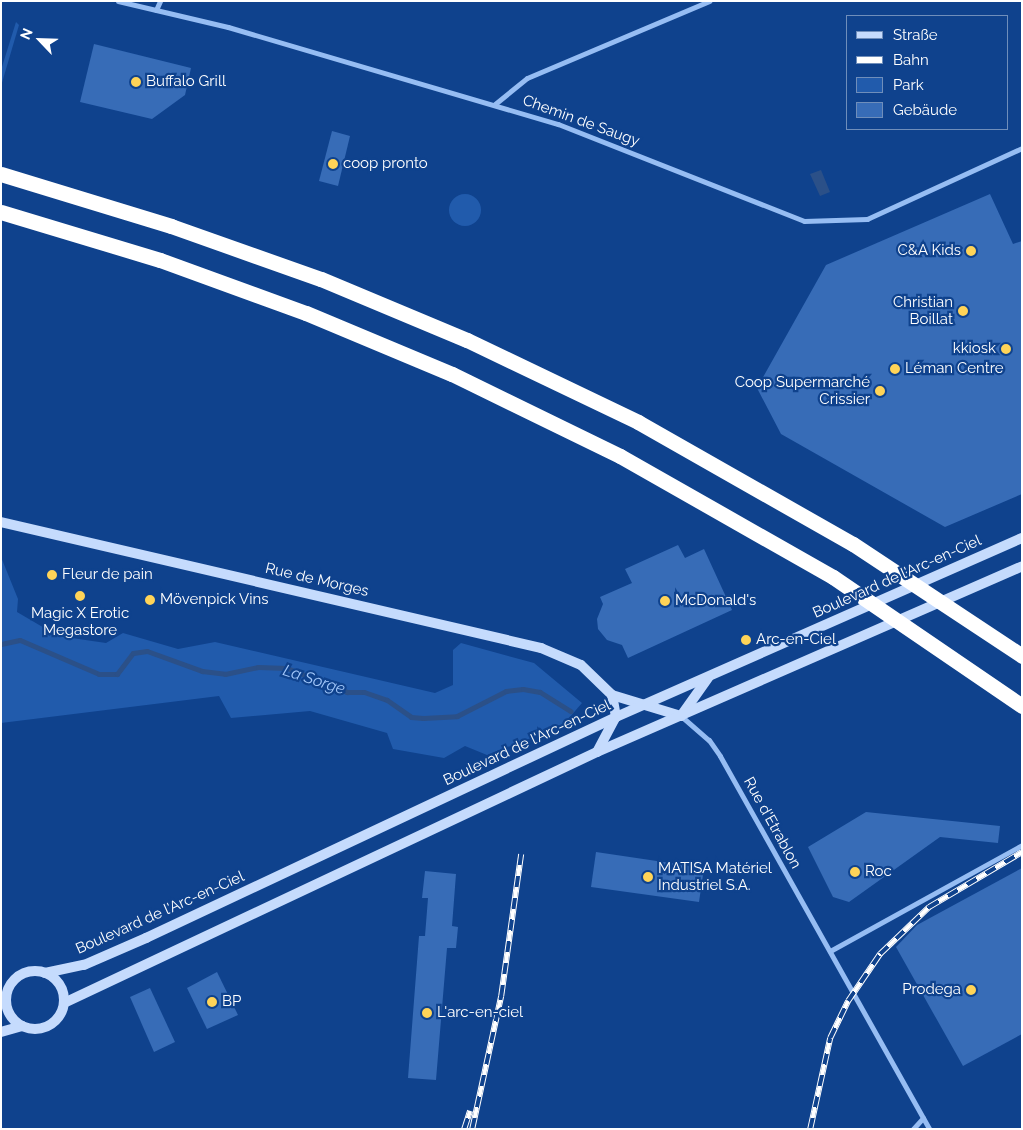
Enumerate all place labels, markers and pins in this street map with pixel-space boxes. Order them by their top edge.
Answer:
place label: Buffalo Grill [146,73,226,91]
marker: Buffalo Grill [130,76,142,88]
place label: coop pronto [343,155,428,173]
marker: coop pronto [327,158,339,170]
place label: C&A Kids [897,242,961,260]
marker: C&A Kids [965,245,977,257]
place label: Christian Boillat [893,293,953,328]
marker: Christian Boillat [957,305,969,317]
place label: kkiosk [953,340,996,358]
marker: kkiosk [1000,343,1012,355]
place label: Léman Centre [905,360,1004,378]
marker: Léman Centre [889,363,901,375]
place label: Coop Supermarché Crissier [735,373,870,408]
marker: Coop Supermarché Crissier [874,385,886,397]
place label: Fleur de pain [62,566,153,584]
marker: Fleur de pain [46,569,58,581]
marker: Magic X Erotic Megastore [74,590,86,602]
place label: Mövenpick Vins [160,591,269,609]
place label: McDonald's [675,592,756,610]
marker: Mövenpick Vins [144,594,156,606]
marker: McDonald's [659,595,671,607]
place label: Magic X Erotic Megastore [31,604,129,639]
place label: Arc-en-Ciel [756,631,836,649]
marker: Arc-en-Ciel [740,634,752,646]
place label: MATISA Matériel Industriel S.A. [658,859,772,894]
place label: Roc [865,863,892,881]
marker: Roc [849,866,861,878]
marker: MATISA Matériel Industriel S.A. [642,871,654,883]
place label: Prodega [902,981,961,999]
marker: Prodega [965,984,977,996]
place label: BP [222,993,241,1011]
marker: BP [206,996,218,1008]
place label: L'arc-en-ciel [437,1004,523,1022]
marker: L'arc-en-ciel [421,1007,433,1019]

